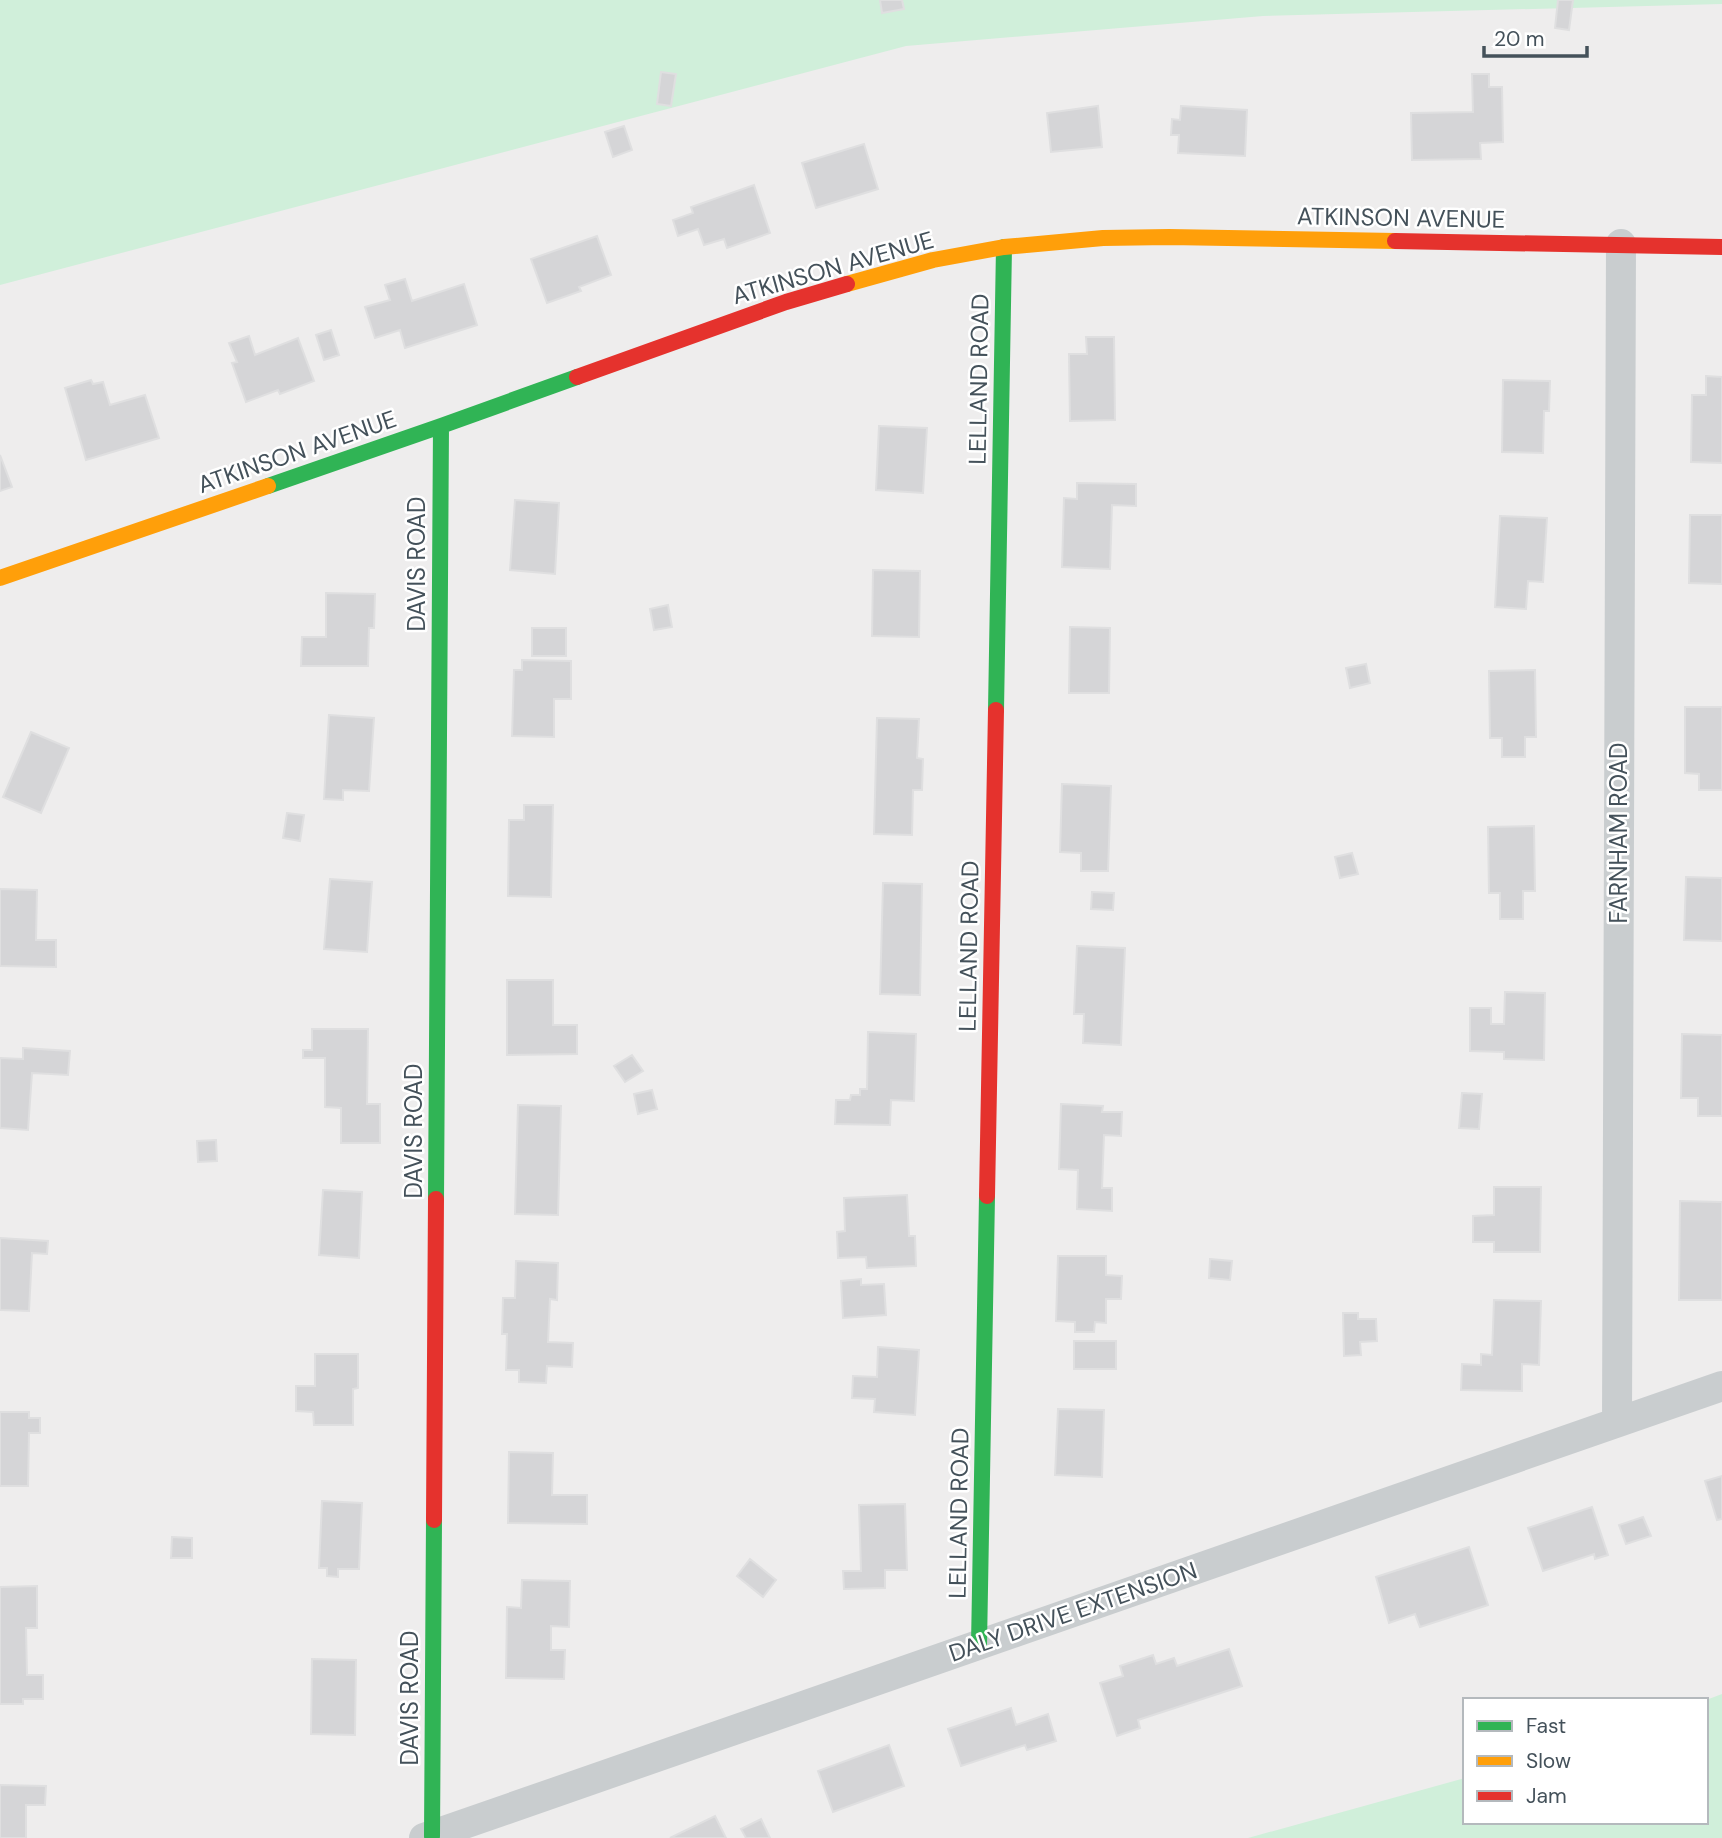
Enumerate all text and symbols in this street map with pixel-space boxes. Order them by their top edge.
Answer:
scale bar [1484,14,1587,58]
text: 20 m [1494,25,1545,53]
street label: ATKINSON AVENUE [1297,200,1505,235]
street label: ATKINSON AVENUE [728,224,937,311]
street label: LELLAND ROAD [962,293,995,465]
street label: ATKINSON AVENUE [193,403,400,500]
street label: DAVIS ROAD [401,497,432,631]
street label: FARNHAM ROAD [1603,743,1634,923]
street label: LELLAND ROAD [952,860,985,1032]
street label: DAVIS ROAD [398,1064,429,1198]
street label: LELLAND ROAD [942,1427,975,1599]
street label: DALY DRIVE EXTENSION [945,1554,1201,1669]
street label: DAVIS ROAD [394,1631,425,1765]
legend [1463,1698,1708,1824]
text: Fast [1526,1712,1566,1740]
text: Slow [1526,1747,1571,1775]
text: Jam [1526,1782,1567,1810]

